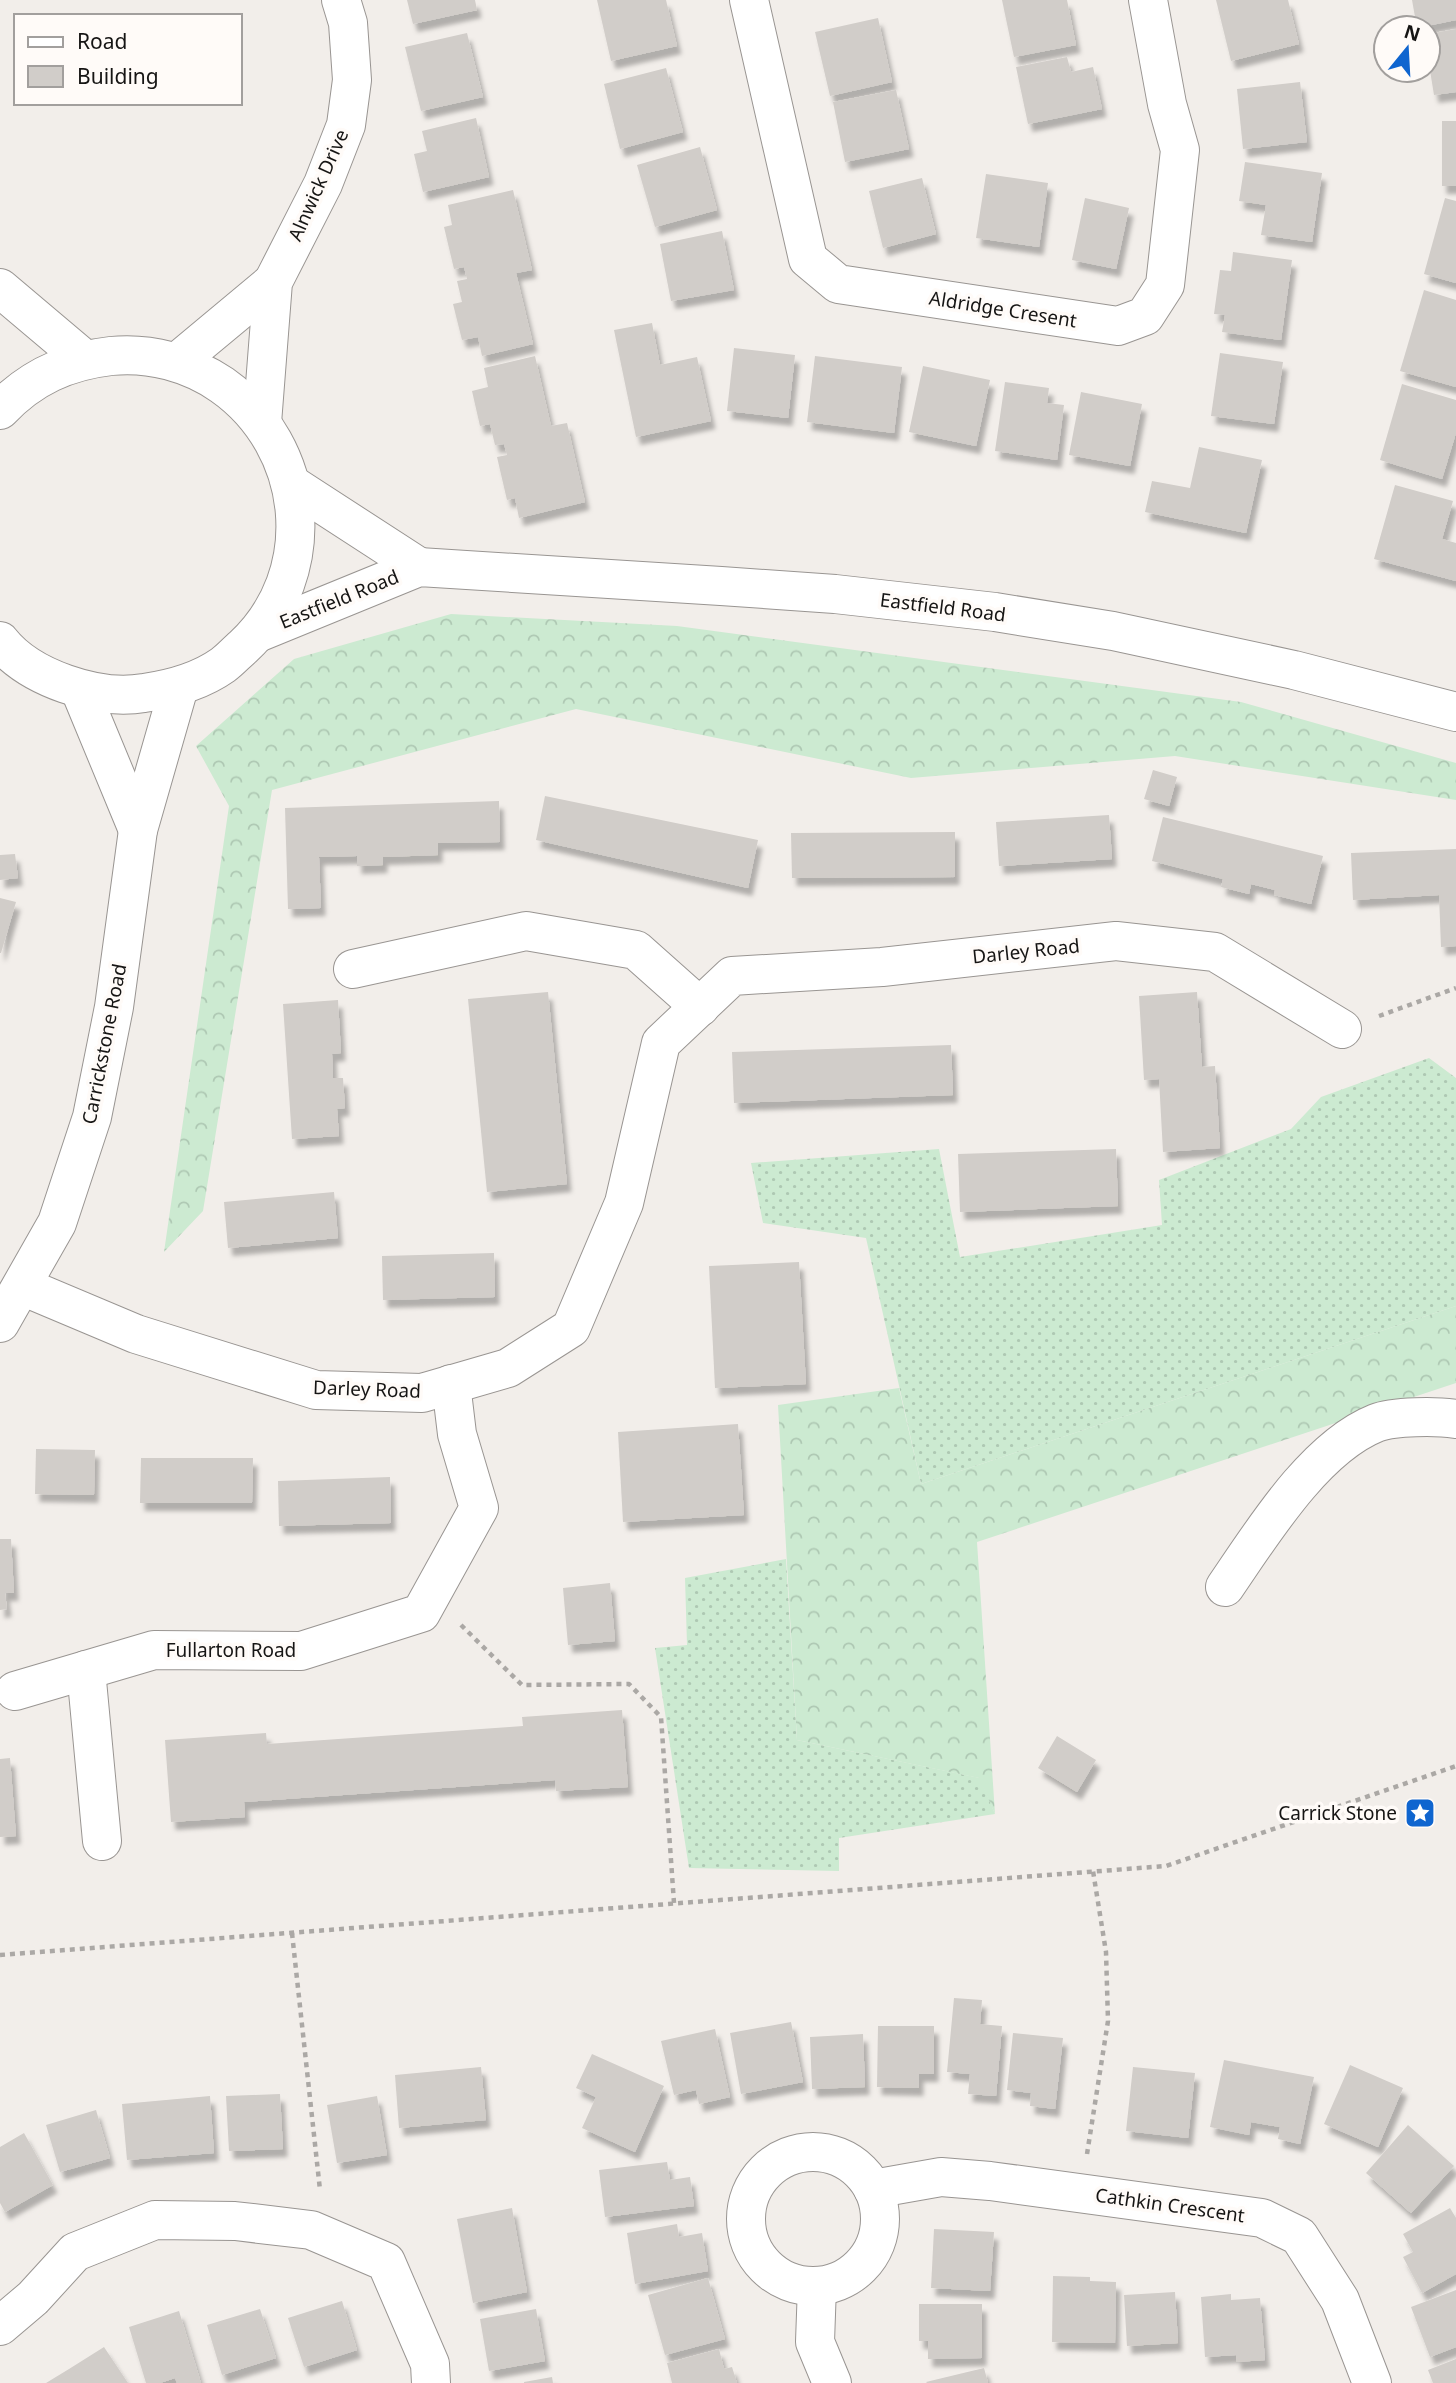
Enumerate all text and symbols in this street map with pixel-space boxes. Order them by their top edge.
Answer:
legend [14,14,242,105]
north arrow [1372,14,1442,84]
text: N [1401,18,1424,48]
text: Road [77,27,127,55]
text: Building [77,62,159,90]
street label: Alnwick Drive [282,125,354,245]
street label: Aldridge Cresent [927,284,1079,334]
street label: Eastfield Road [275,563,403,635]
street label: Eastfield Road [879,586,1007,628]
street label: Darley Road [971,932,1081,970]
street label: Carrickstone Road [76,961,132,1127]
street label: Darley Road [313,1374,421,1404]
street label: Fullarton Road [166,1637,296,1663]
place icon: Carrick Stone [1403,1796,1437,1830]
place label: Carrick Stone [1278,1800,1397,1826]
street label: Cathkin Crescent [1094,2182,1247,2228]

